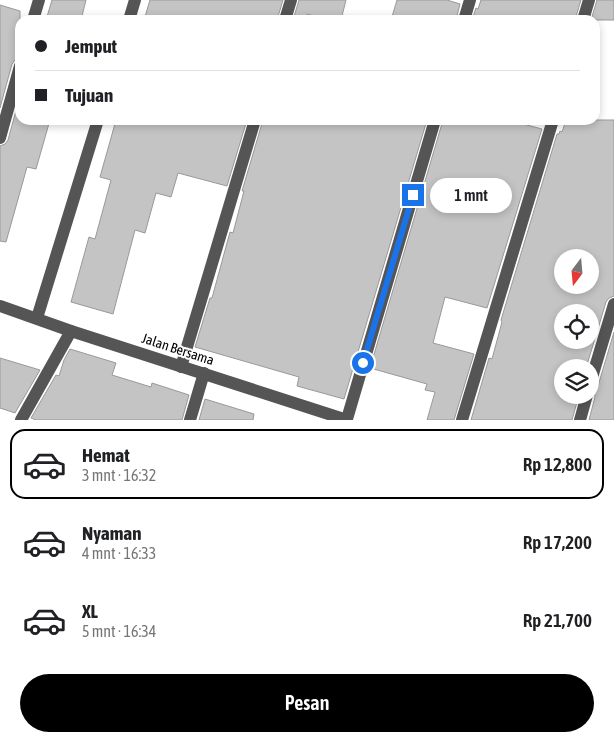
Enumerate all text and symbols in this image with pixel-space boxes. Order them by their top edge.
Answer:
text: Jemput [65,35,117,57]
text: Tujuan [65,84,113,106]
callout: 1 mnt [430,178,513,212]
route end [402,184,424,206]
text: 1 mnt [454,186,488,204]
north arrow [554,249,599,294]
map controls [554,249,599,404]
button: locate [554,304,599,349]
street label: Jalan Bersama [140,330,216,368]
route start [352,352,374,374]
button: layers [554,359,599,404]
icon: car [22,442,67,487]
text: Hemat [82,444,130,466]
text: Rp 12,800 [523,453,592,475]
text: 3 mnt · 16:32 [82,466,156,484]
icon: car [22,520,67,565]
text: Nyaman [82,522,141,544]
text: Rp 17,200 [523,531,592,553]
text: 4 mnt · 16:33 [82,544,156,562]
icon: car [22,598,67,643]
text: XL [82,600,98,622]
text: Rp 21,700 [523,609,592,631]
text: 5 mnt · 16:34 [82,622,156,640]
button: Pesan [20,674,594,732]

